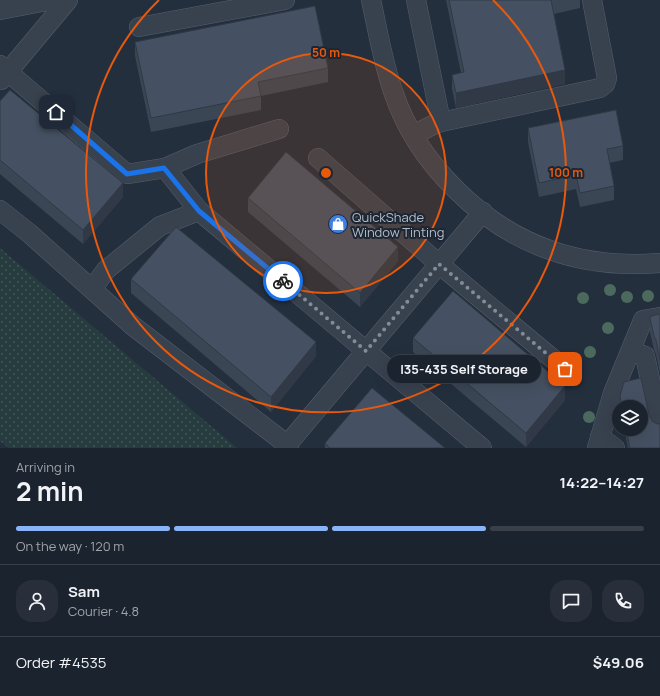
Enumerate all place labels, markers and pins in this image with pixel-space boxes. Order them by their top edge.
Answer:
pin [39,95,73,129]
centre of rings [319,166,333,180]
place label: QuickShade Window Tinting [352,208,445,241]
shop icon: QuickShade Window Tinting [327,213,349,235]
pin [548,352,582,386]
callout: I35-435 Self Storage [387,355,541,383]

